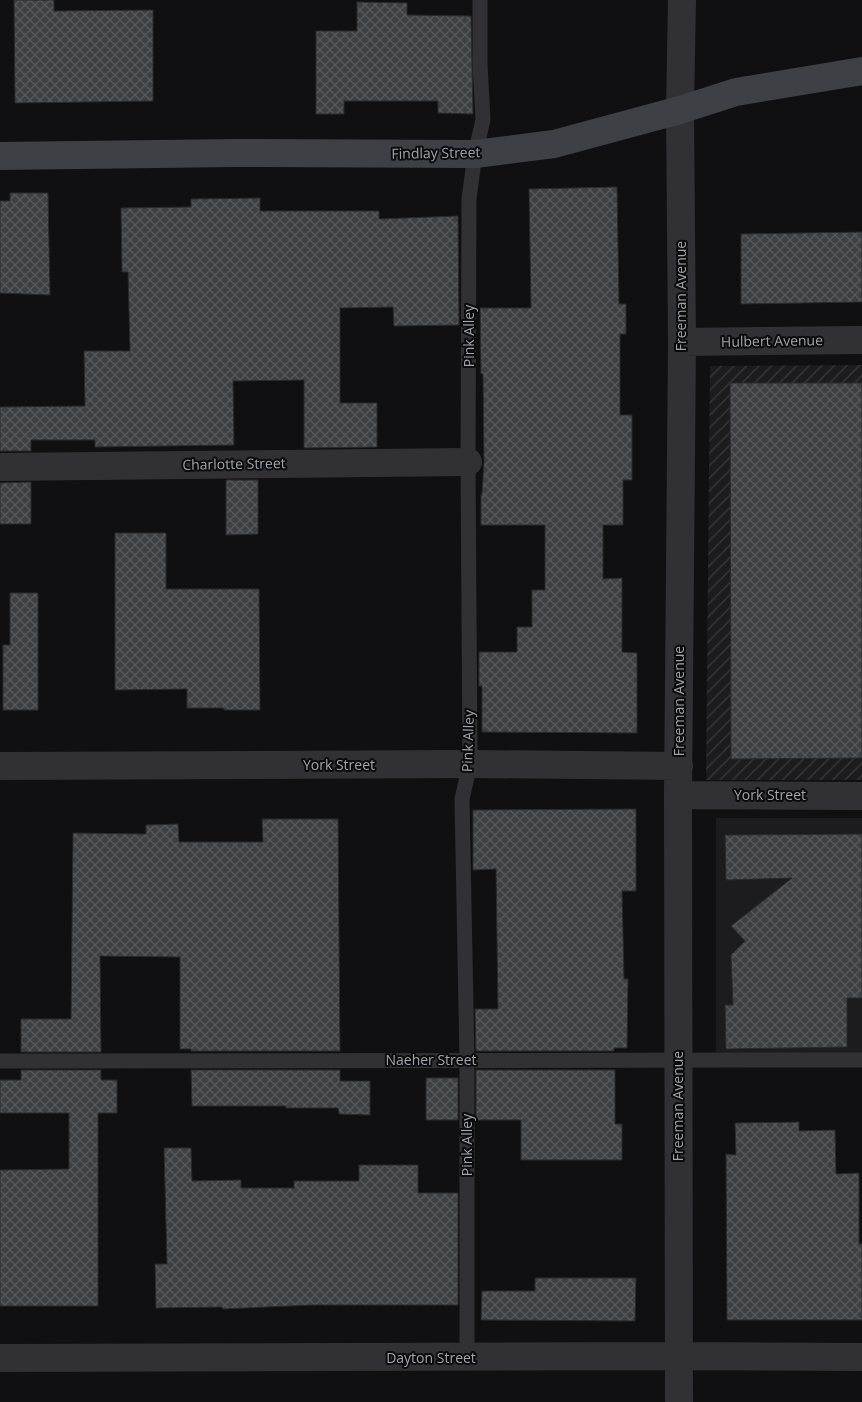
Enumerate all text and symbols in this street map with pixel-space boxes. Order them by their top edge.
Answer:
street label: Findlay Street [391,142,481,163]
street label: Freeman Avenue [671,241,690,351]
street label: Pink Alley [459,304,478,367]
street label: Hulbert Avenue [721,330,823,351]
street label: Charlotte Street [182,453,286,474]
street label: Freeman Avenue [669,646,688,756]
street label: Pink Alley [457,709,478,772]
street label: York Street [303,755,375,774]
street label: York Street [734,785,806,804]
street label: Naeher Street [385,1050,477,1069]
street label: Freeman Avenue [668,1051,687,1161]
street label: Pink Alley [457,1113,476,1176]
street label: Dayton Street [386,1348,476,1367]

